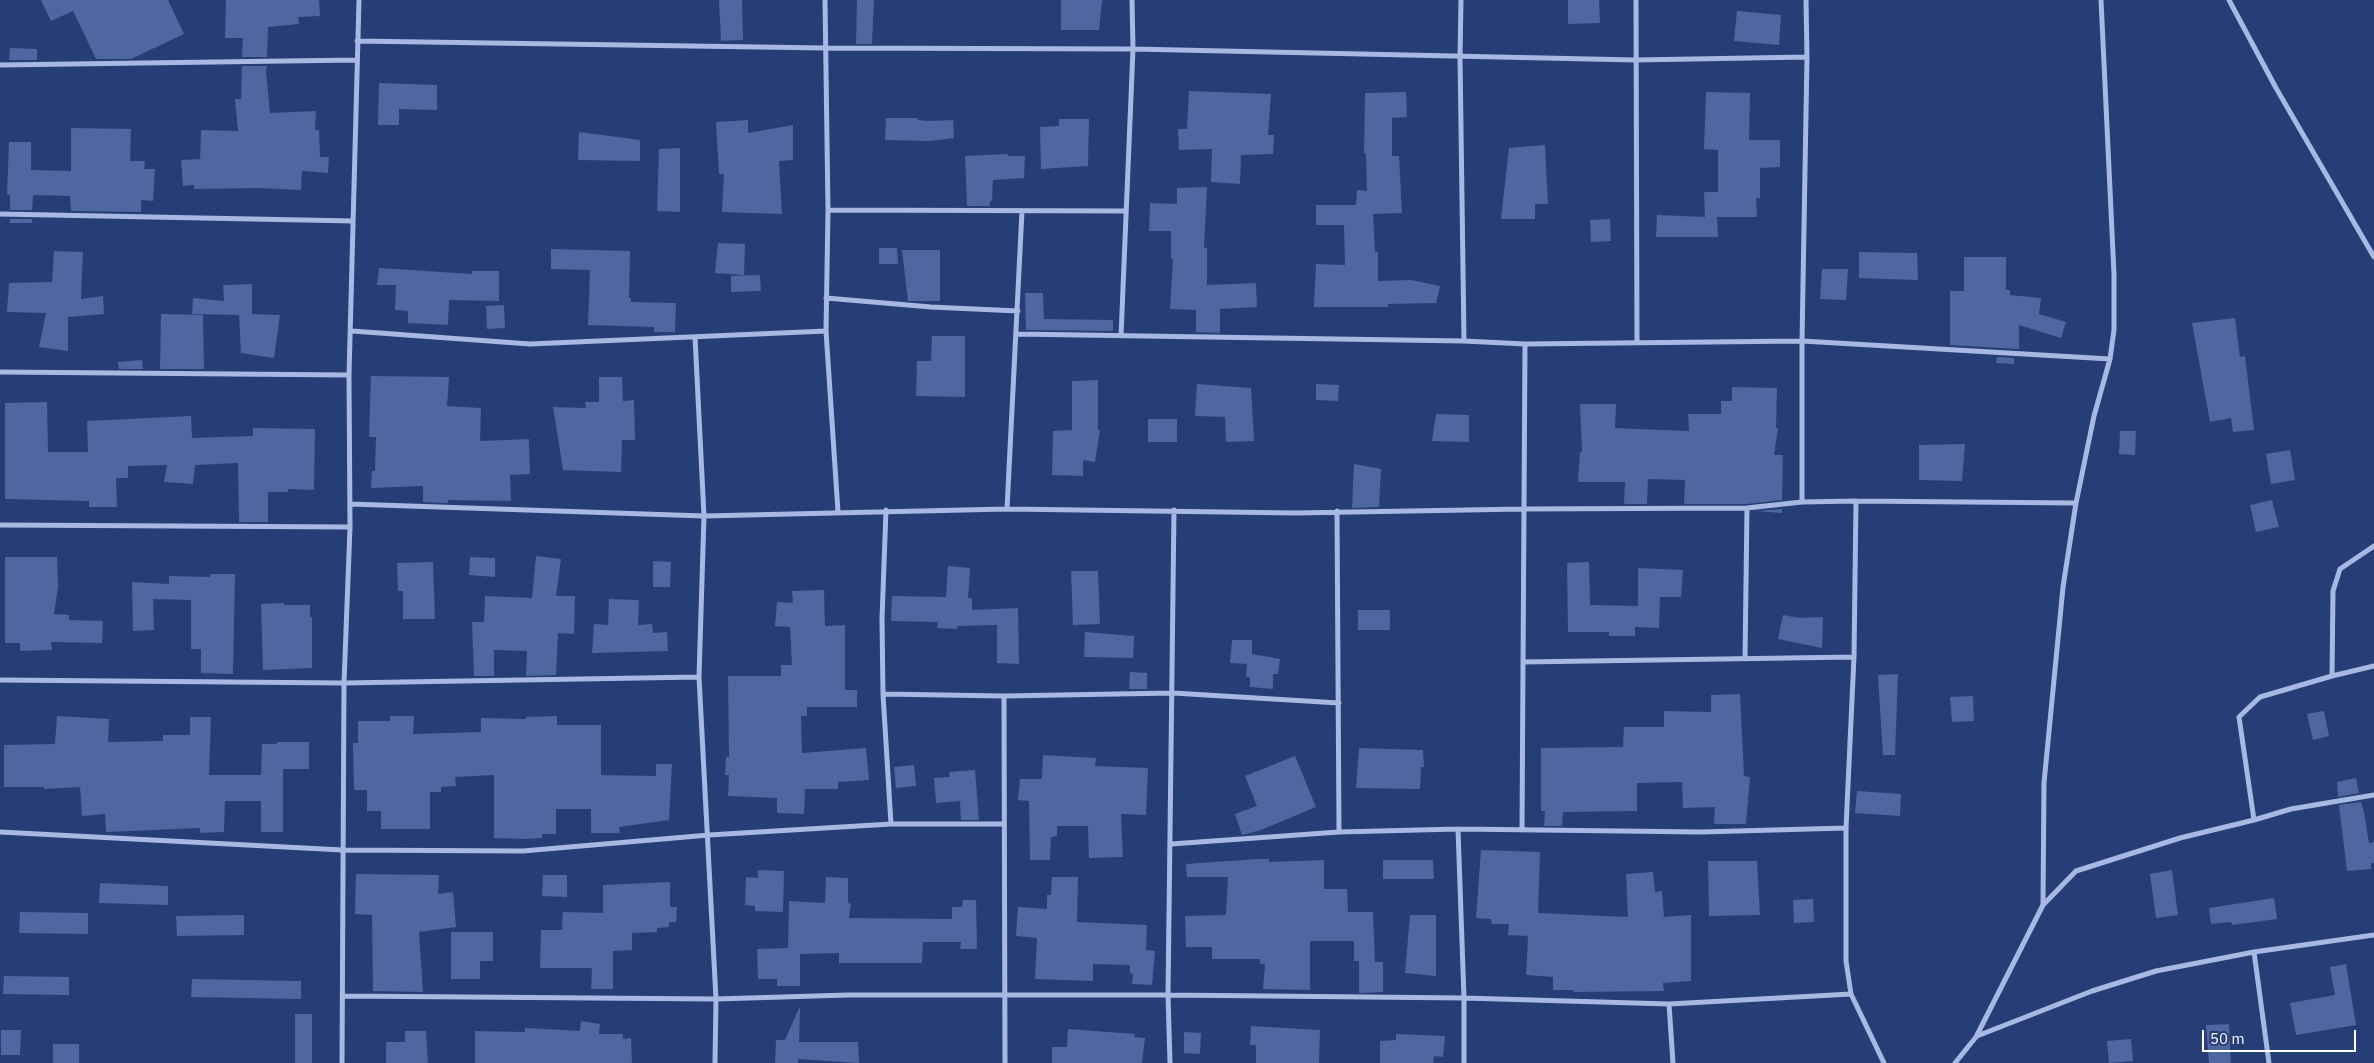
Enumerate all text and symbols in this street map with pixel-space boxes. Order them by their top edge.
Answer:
scale bar [2204,1020,2358,1052]
text: 50 m [2210,1029,2245,1048]

